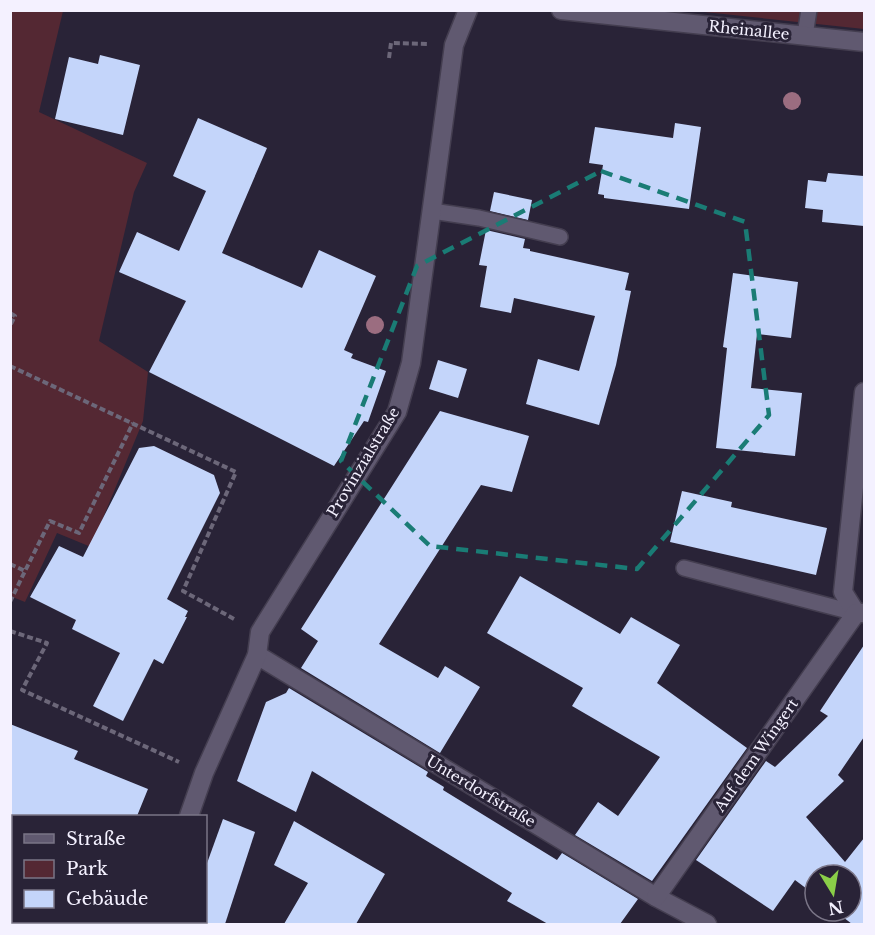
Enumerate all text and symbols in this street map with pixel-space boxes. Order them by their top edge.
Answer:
street label: Rheinallee [708,16,790,44]
street label: Provinzialstraße [323,404,403,520]
street label: Auf dem Wingert [709,695,802,816]
street label: Unterdorfstraße [423,751,539,831]
legend [12,815,207,923]
text: Straße [66,828,126,850]
text: Park [66,858,108,880]
north arrow [803,863,863,923]
text: Gebäude [66,888,148,910]
text: N [827,896,845,919]

